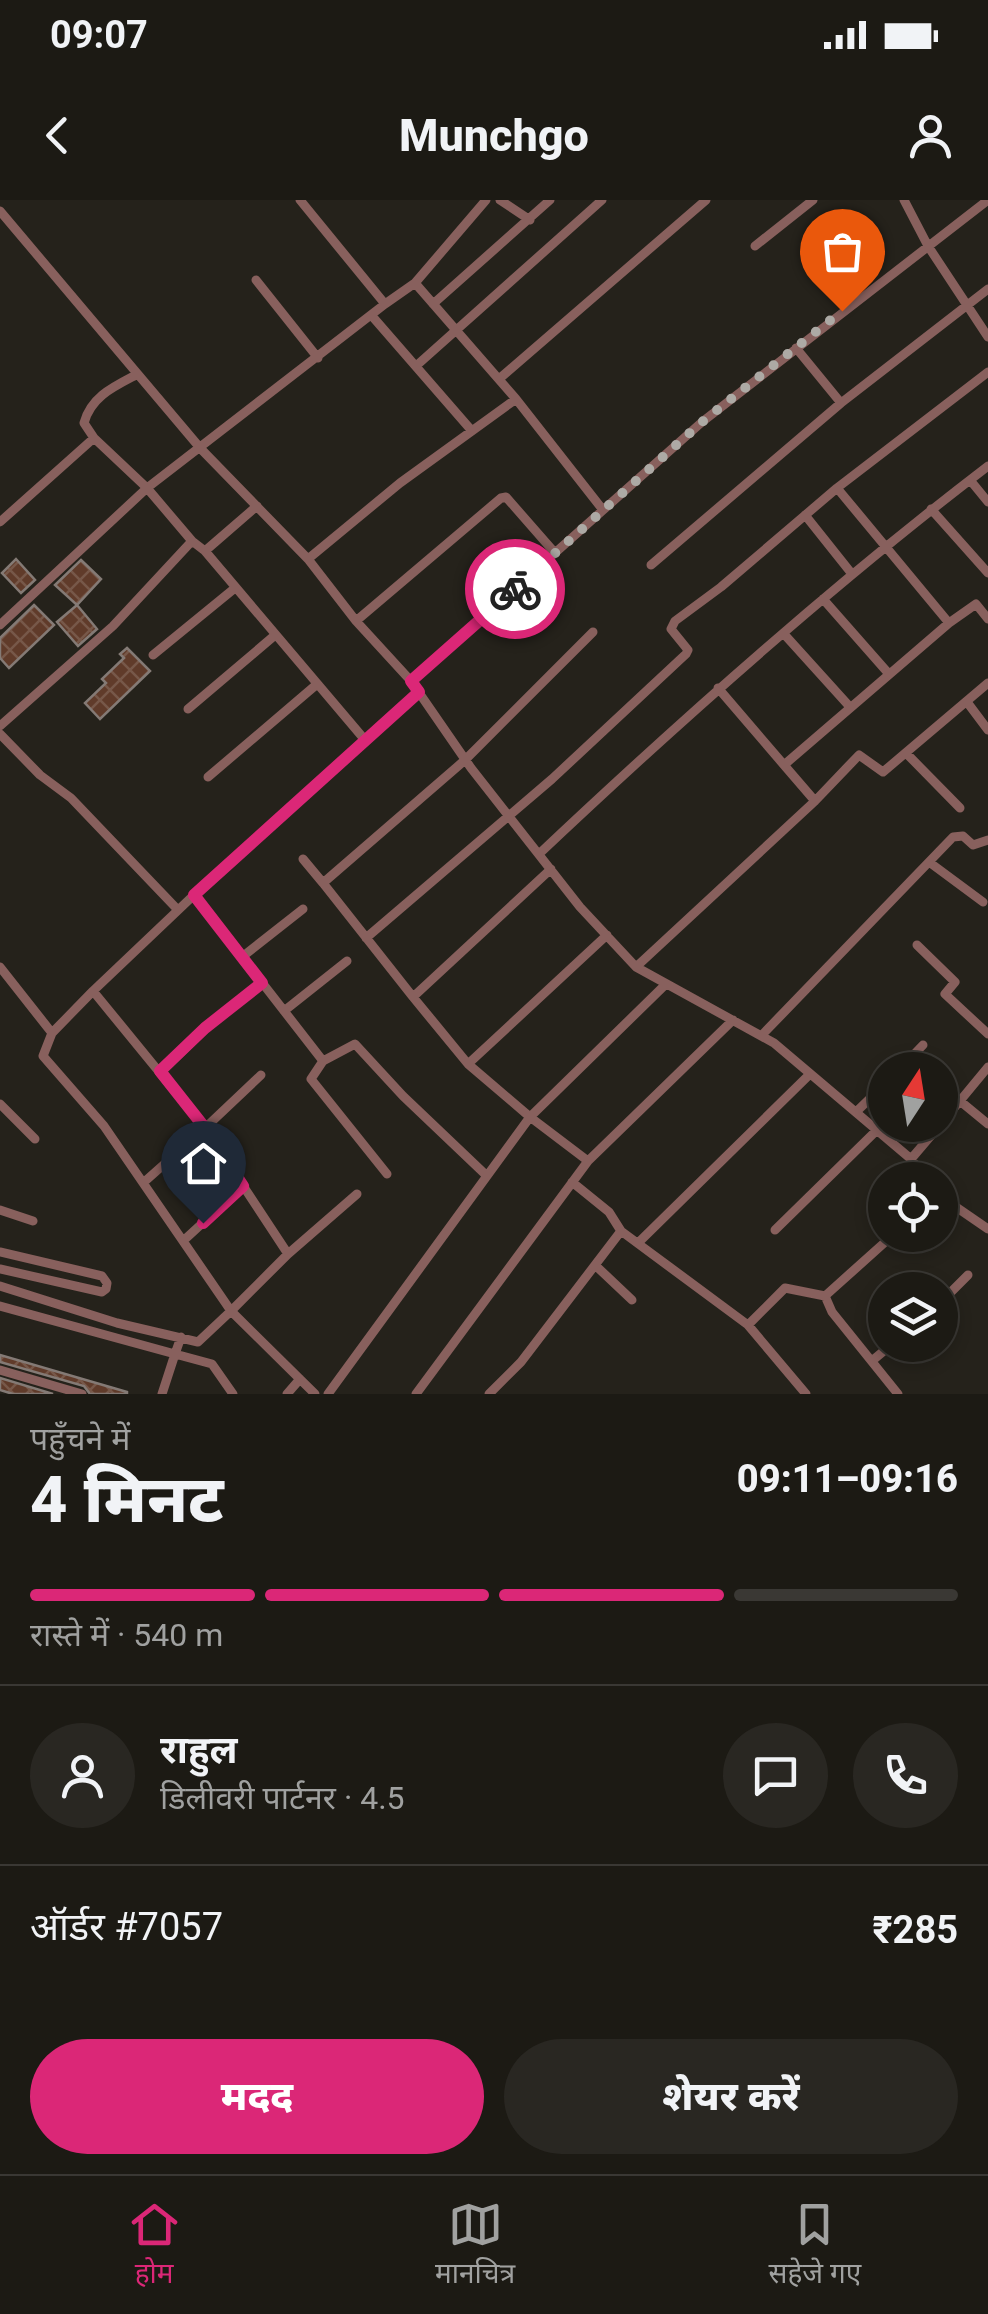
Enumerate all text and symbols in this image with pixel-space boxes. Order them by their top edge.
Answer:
text: 09:07 [50,13,148,57]
icon: back [30,108,85,163]
icon: person [903,108,958,163]
text: Munchgo [399,109,589,162]
pin [800,209,885,312]
icon: bag [815,224,870,279]
courier [465,539,565,639]
icon: bike [488,562,543,617]
north arrow [868,1052,958,1142]
map controls [868,1052,958,1362]
pin [161,1121,246,1224]
icon: home [176,1136,231,1191]
button: locate [868,1162,958,1252]
button: layers [868,1272,958,1362]
text: पहुँचने में [30,1420,130,1458]
text: 09:11–09:16 [737,1457,958,1501]
text: 4 मिनट [30,1462,224,1538]
text: रास्ते में · 540 m [30,1616,223,1654]
button: person [30,1723,135,1828]
button: chat [723,1723,828,1828]
button: phone [853,1723,958,1828]
text: राहुल [160,1728,237,1772]
text: डिलीवरी पार्टनर · 4.5 [160,1779,405,1817]
text: ऑर्डर #7057 [30,1905,223,1949]
text: ₹285 [873,1908,958,1952]
button: मदद [30,2039,484,2154]
button: शेयर करें [504,2039,958,2154]
tab: होम [127,2197,182,2294]
tab: मानचित्र [435,2197,515,2294]
tab: सहेजे गए [769,2197,861,2294]

